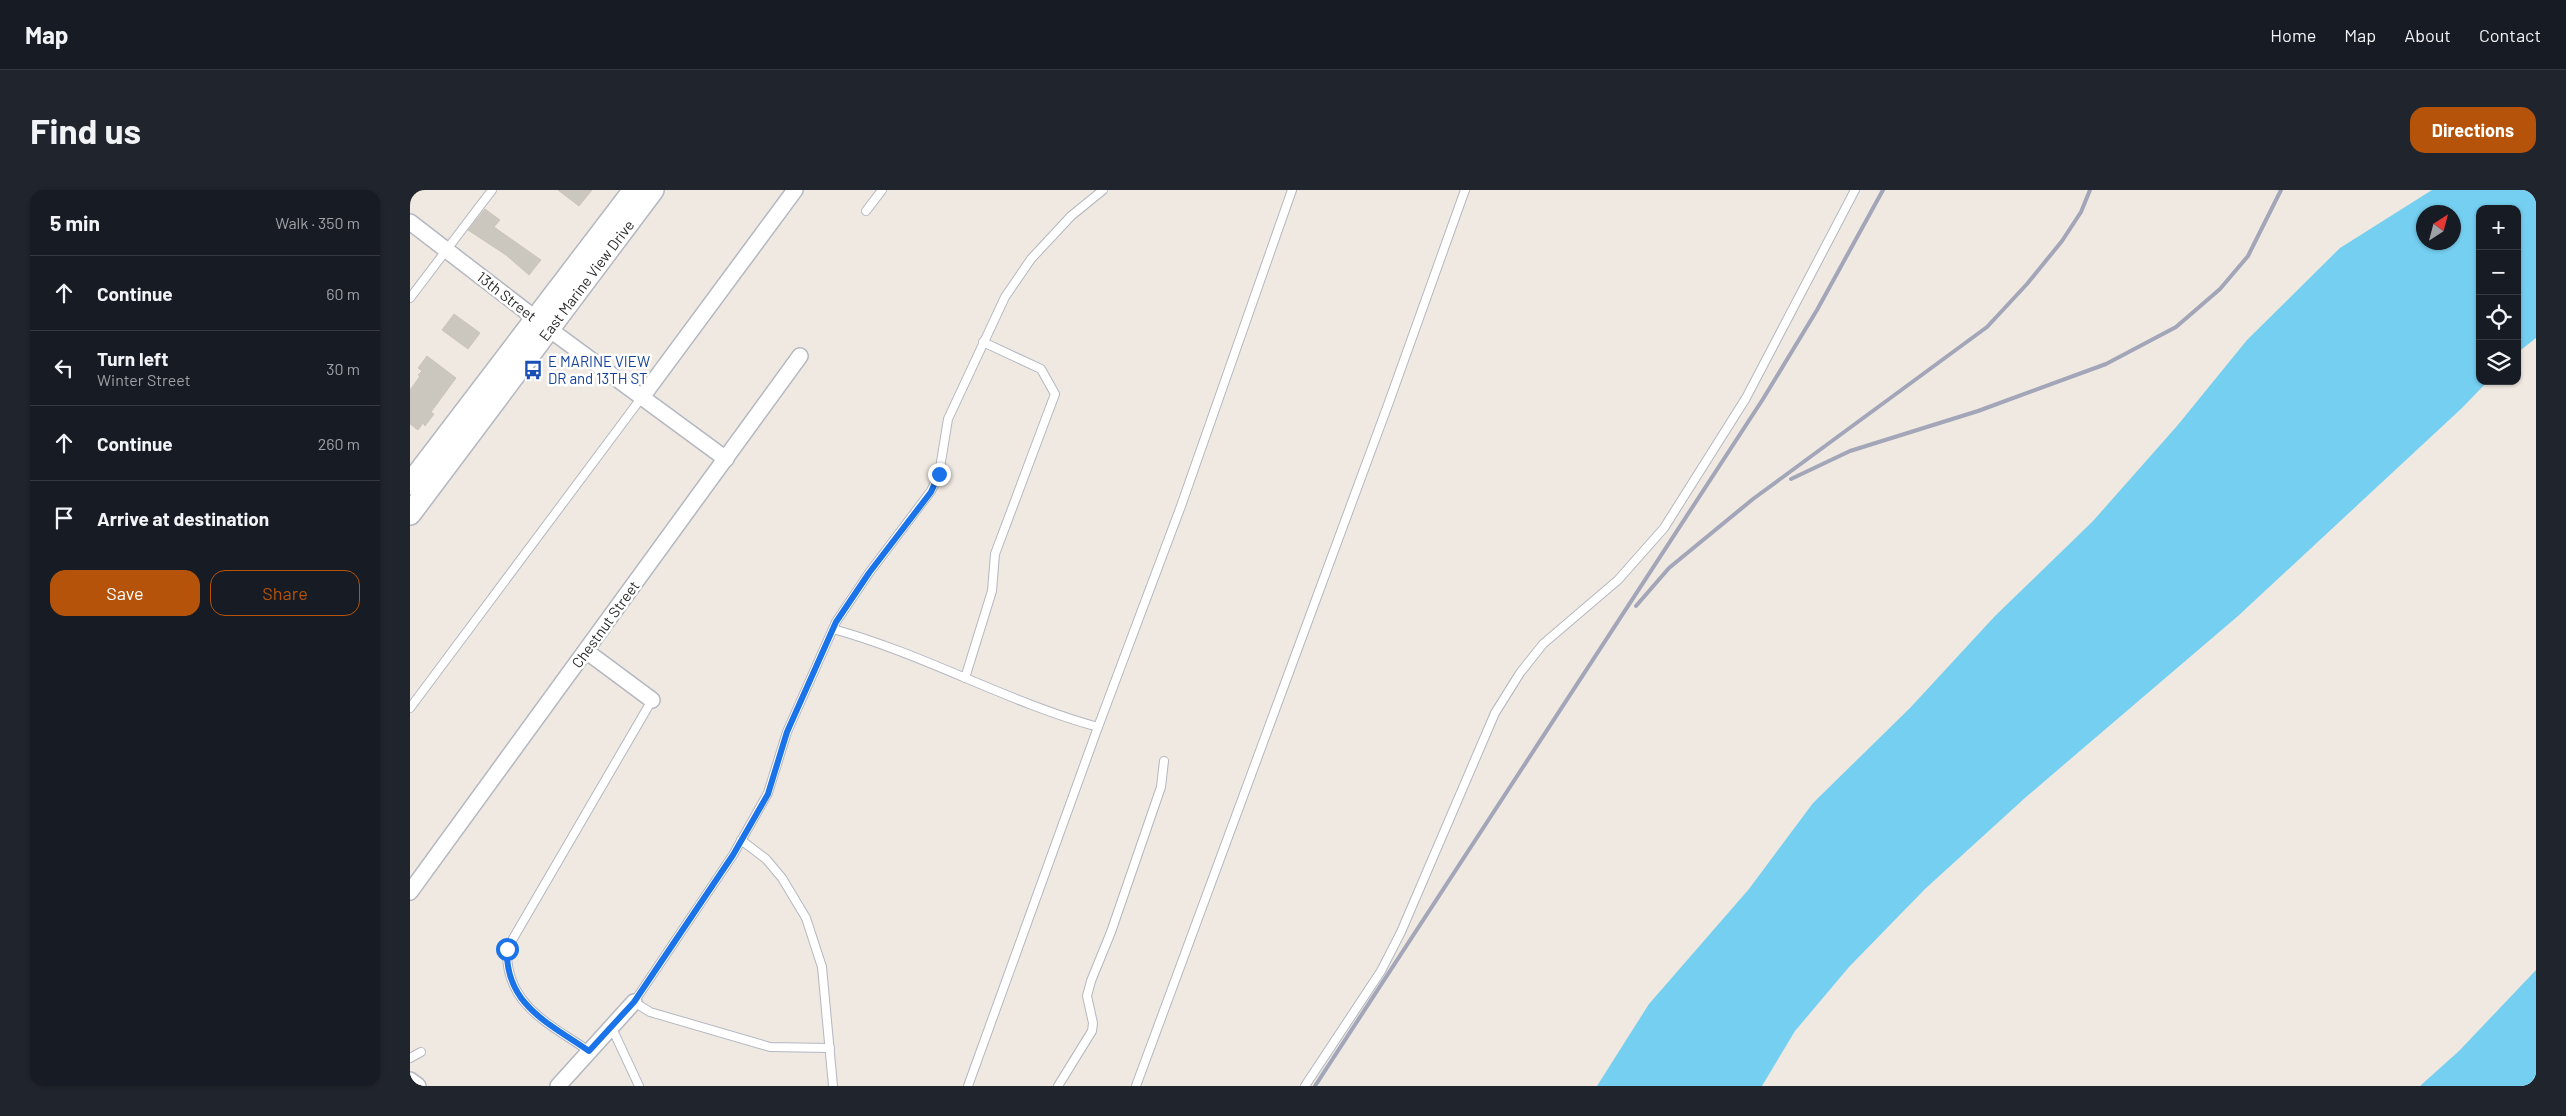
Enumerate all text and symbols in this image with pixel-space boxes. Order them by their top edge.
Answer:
text: Map [25,20,68,49]
text: Home [2270,24,2316,46]
text: Map [2344,24,2376,46]
text: About [2404,24,2451,46]
text: Contact [2479,24,2541,46]
button: Directions [2410,107,2536,153]
text: Find us [30,109,141,151]
north arrow [2416,205,2461,250]
map controls [2476,205,2521,385]
button: + [2476,205,2521,250]
text: 5 min [50,210,100,235]
text: Walk · 350 m [275,213,360,232]
street label: East Marine View Drive [535,216,637,344]
button: − [2476,250,2521,295]
street label: 13th Street [474,267,540,325]
icon: ahead [50,279,78,307]
text: Continue [97,282,173,305]
text: 60 m [326,284,360,303]
button: locate [2476,295,2521,340]
button: layers [2476,340,2521,385]
text: Turn left [97,347,168,370]
place label: E MARINE VIEW DR and 13TH ST [548,352,650,387]
icon: left [50,354,78,382]
text: 30 m [326,359,360,378]
bus stop icon: E MARINE VIEW DR and 13TH ST [522,359,544,381]
text: Winter Street [97,370,191,389]
icon: ahead [50,429,78,457]
text: Continue [97,432,173,455]
text: 260 m [318,434,360,453]
route end [928,463,951,486]
icon: arrive [50,504,78,532]
text: Arrive at destination [97,507,269,530]
button: Save [50,570,200,616]
button: Share [210,570,360,616]
street label: Chestnut Street [567,577,643,671]
route start [496,938,519,961]

